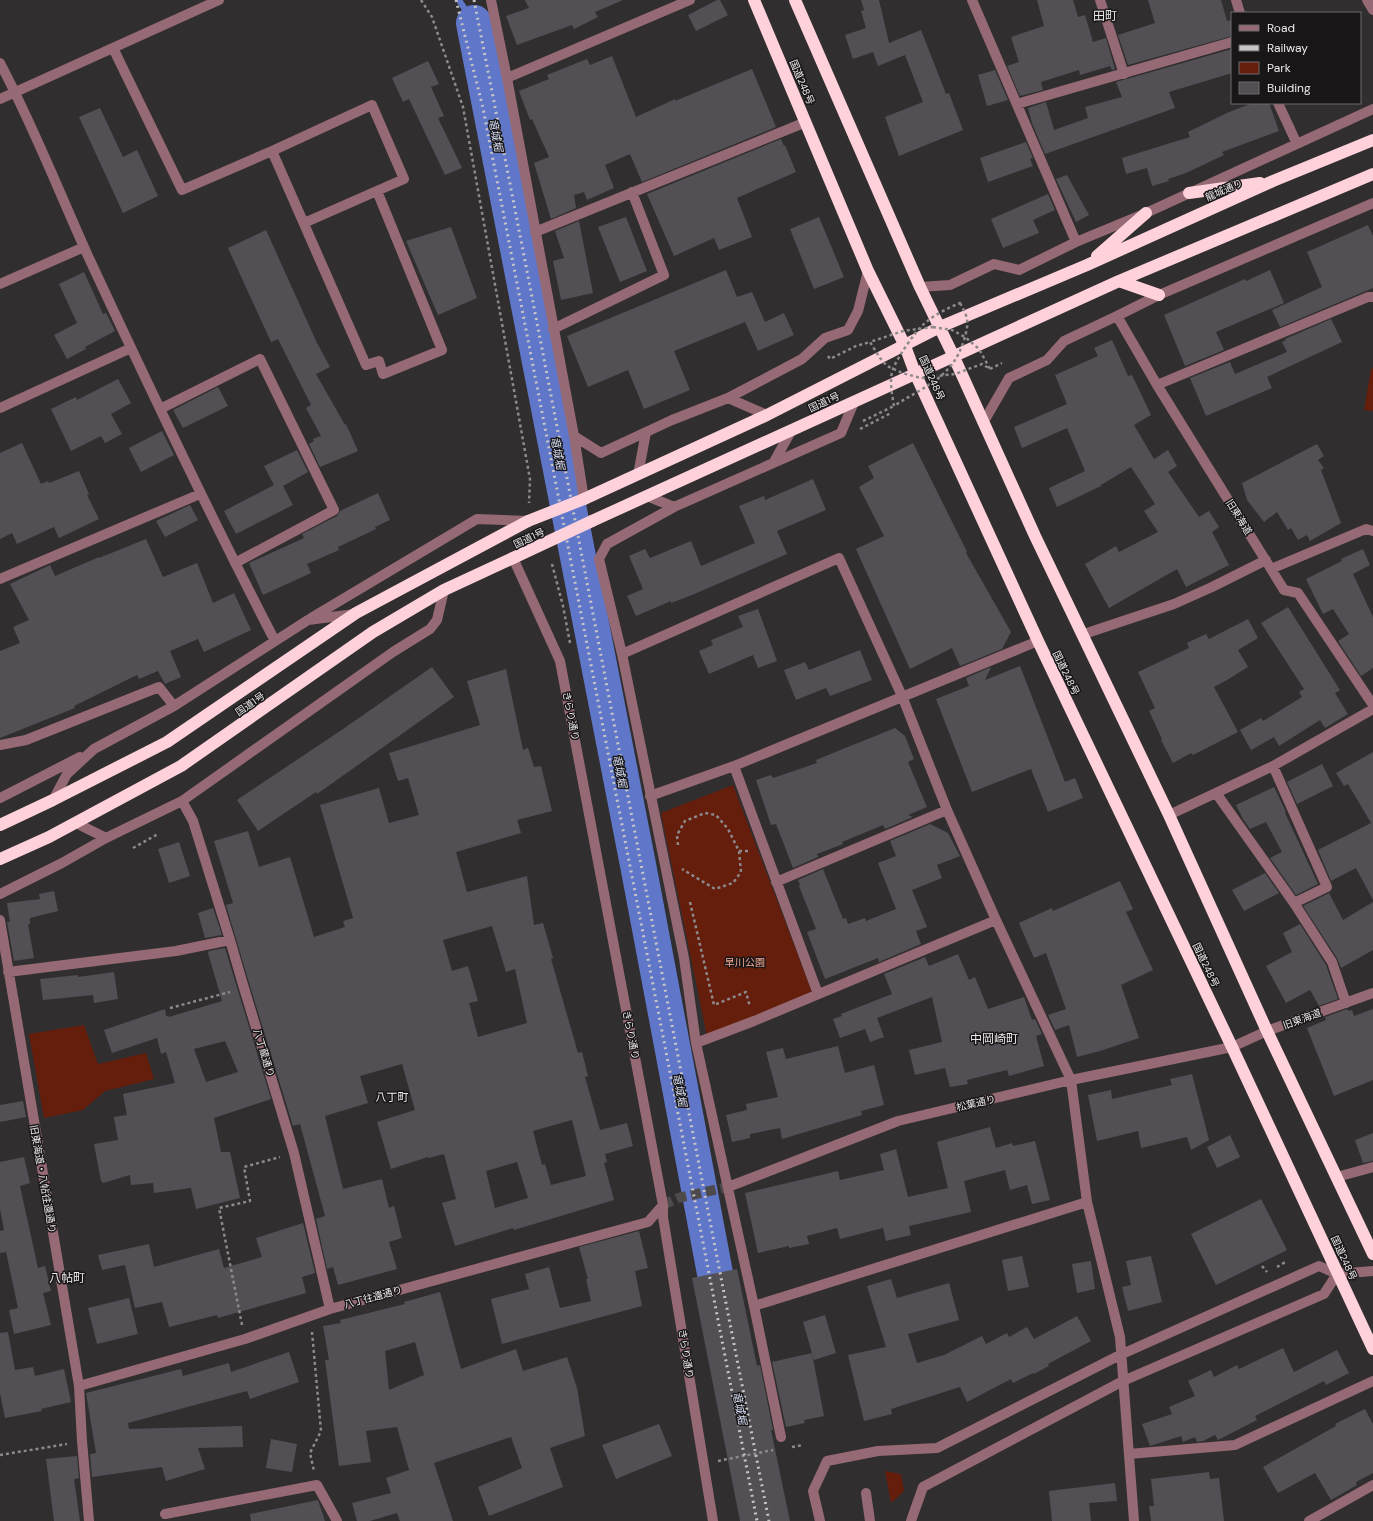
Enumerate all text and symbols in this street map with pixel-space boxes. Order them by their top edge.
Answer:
district label: 田町 [1093,8,1117,24]
legend [1231,12,1361,104]
text: Road [1267,20,1295,36]
text: Railway [1267,40,1308,56]
street label: 国道248号 [787,57,817,107]
text: Park [1267,60,1291,76]
text: Building [1267,80,1311,96]
water label: 竜城堀 [486,117,506,154]
street label: 龍城通り [1203,176,1245,204]
street label: 国道248号 [916,354,948,402]
street label: 国道1号 [806,389,842,415]
water label: 竜城堀 [548,435,568,472]
street label: 旧東海道 [1223,497,1255,537]
street label: 国道1号 [511,525,547,551]
street label: 国道248号 [1050,649,1082,697]
street label: 国道1号 [233,689,267,719]
street label: きらり通り [560,690,582,742]
water label: 竜城堀 [610,753,630,790]
street label: 国道248号 [1190,941,1222,989]
park label: 早川公園 [725,956,765,969]
street label: 旧東海道 [1281,1006,1323,1032]
street label: きらり通り [620,1009,642,1061]
street label: 八丁蔵通り [250,1027,278,1079]
district label: 中岡崎町 [970,1031,1018,1047]
water label: 竜城堀 [670,1072,690,1109]
district label: 八丁町 [376,1090,409,1104]
street label: 松葉通り [955,1092,997,1114]
street label: 旧東海道・八帖往還通り [27,1124,59,1234]
street label: 国道248号 [1328,1234,1360,1282]
district label: 八帖町 [49,1270,85,1286]
street label: 八丁往還通り [342,1283,404,1311]
street label: きらり通り [676,1328,696,1380]
water label: 竜城堀 [730,1390,750,1427]

